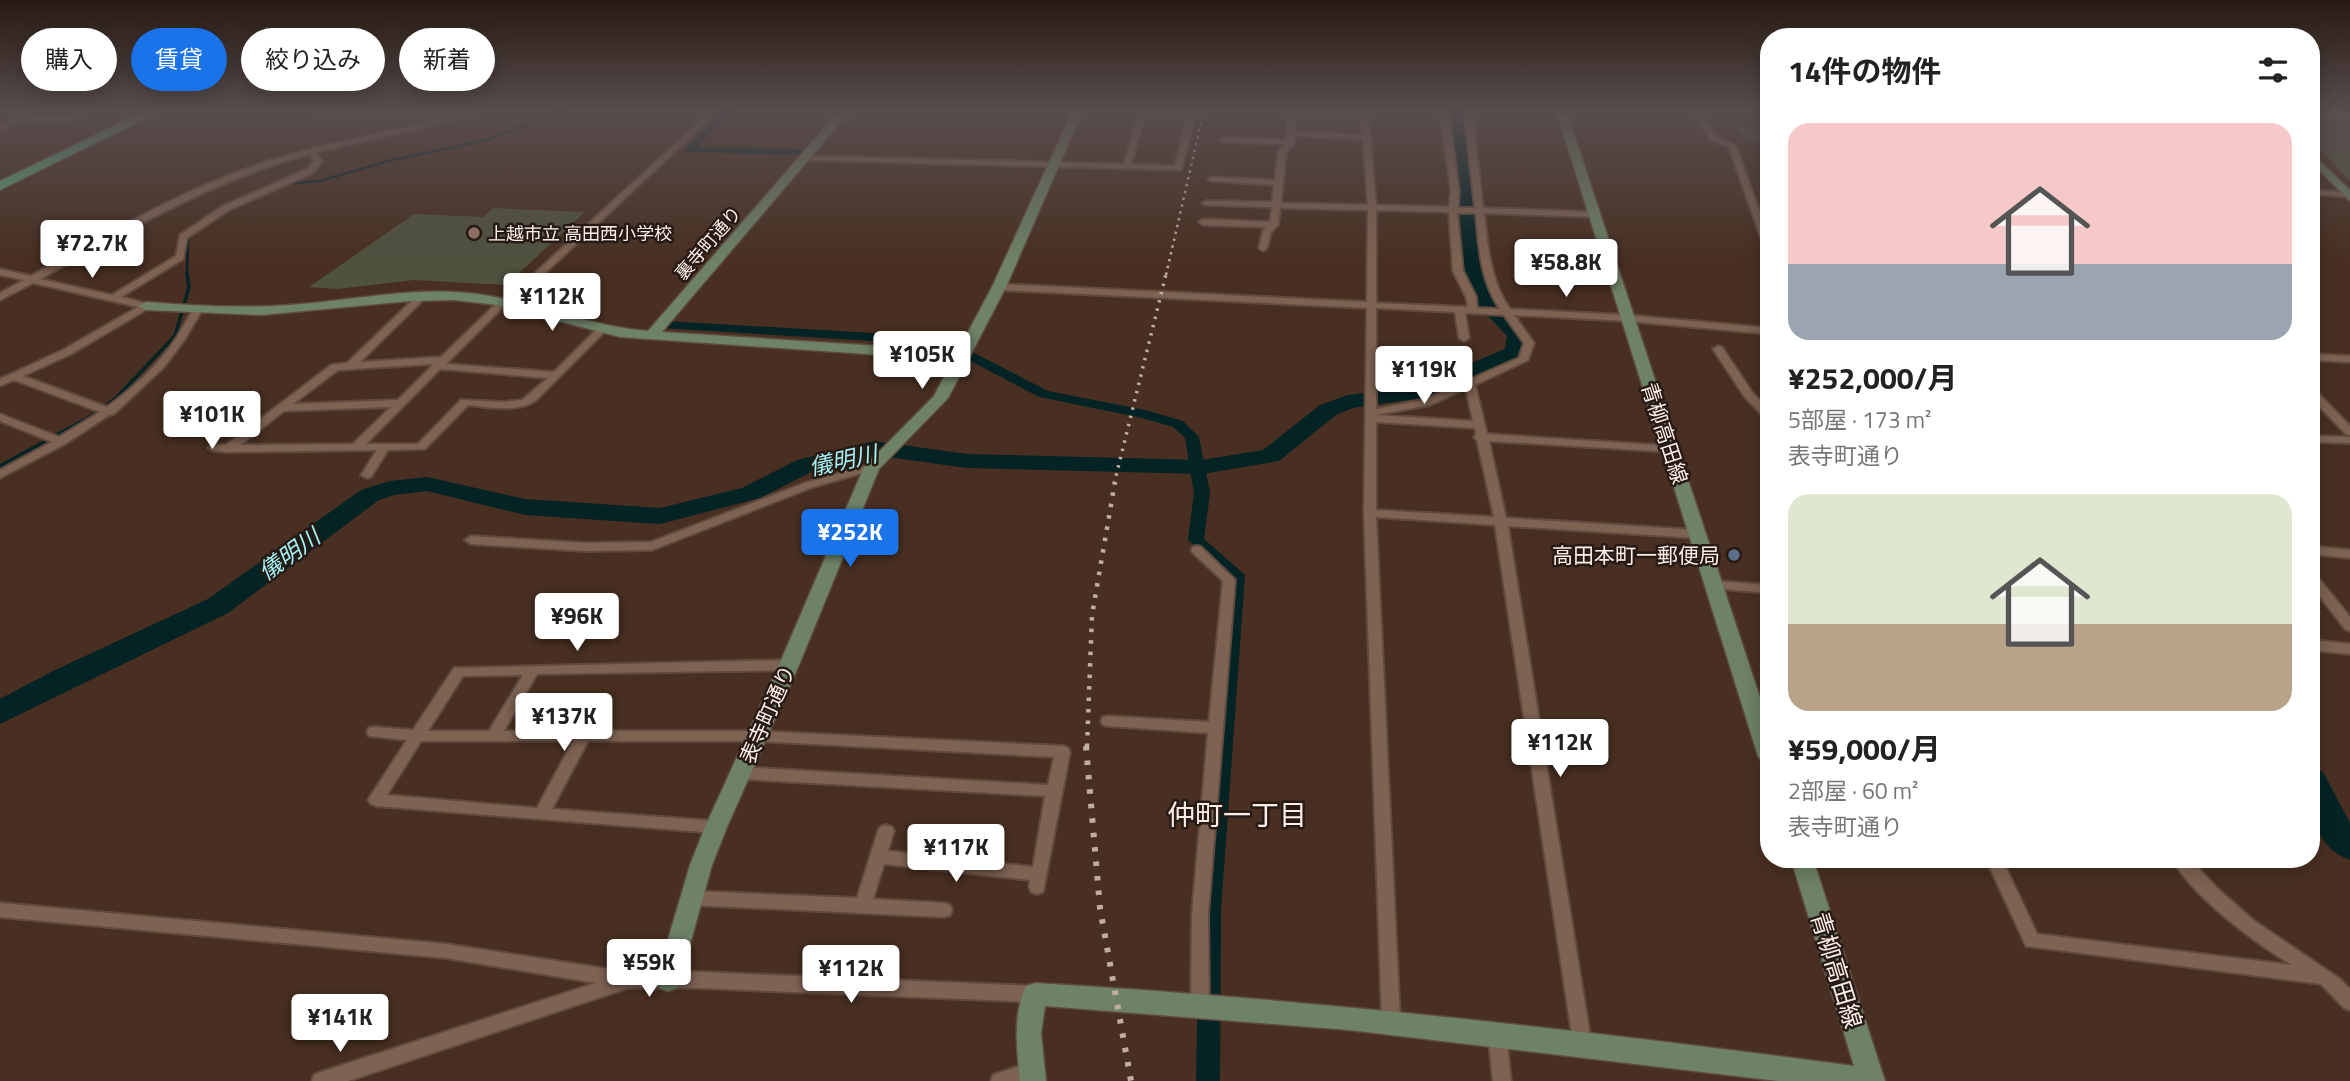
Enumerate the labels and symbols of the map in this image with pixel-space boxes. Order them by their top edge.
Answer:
street label: 裏寺町通り [668,200,748,286]
pin: ¥72.7K [35,220,149,280]
place label: 上越市立 高田西小学校 [488,220,672,247]
marker: 上越市立 高田西小学校 [466,225,482,241]
pin: ¥58.8K [1509,240,1623,299]
pin: ¥112K [503,274,601,333]
pin: ¥105K [873,332,971,391]
pin: ¥119K [1375,346,1473,406]
street label: 青柳高田線 [1634,378,1696,488]
pin: ¥101K [163,392,261,451]
water label: 儀明川 [806,435,883,484]
pin: ¥252K [801,510,899,569]
water label: 儀明川 [251,518,330,588]
place label: 高田本町一郵便局 [1552,539,1720,571]
marker: 高田本町一郵便局 [1726,547,1742,563]
pin: ¥96K [536,594,618,653]
street label: 表寺町通り [731,660,803,768]
pin: ¥137K [515,694,613,753]
pin: ¥112K [1511,720,1609,779]
district label: 仲町一丁目 [1167,793,1307,836]
pin: ¥117K [907,824,1005,884]
street label: 青柳高田線 [1802,907,1872,1033]
pin: ¥59K [608,940,690,999]
pin: ¥112K [802,946,900,1005]
pin: ¥141K [291,995,389,1054]

